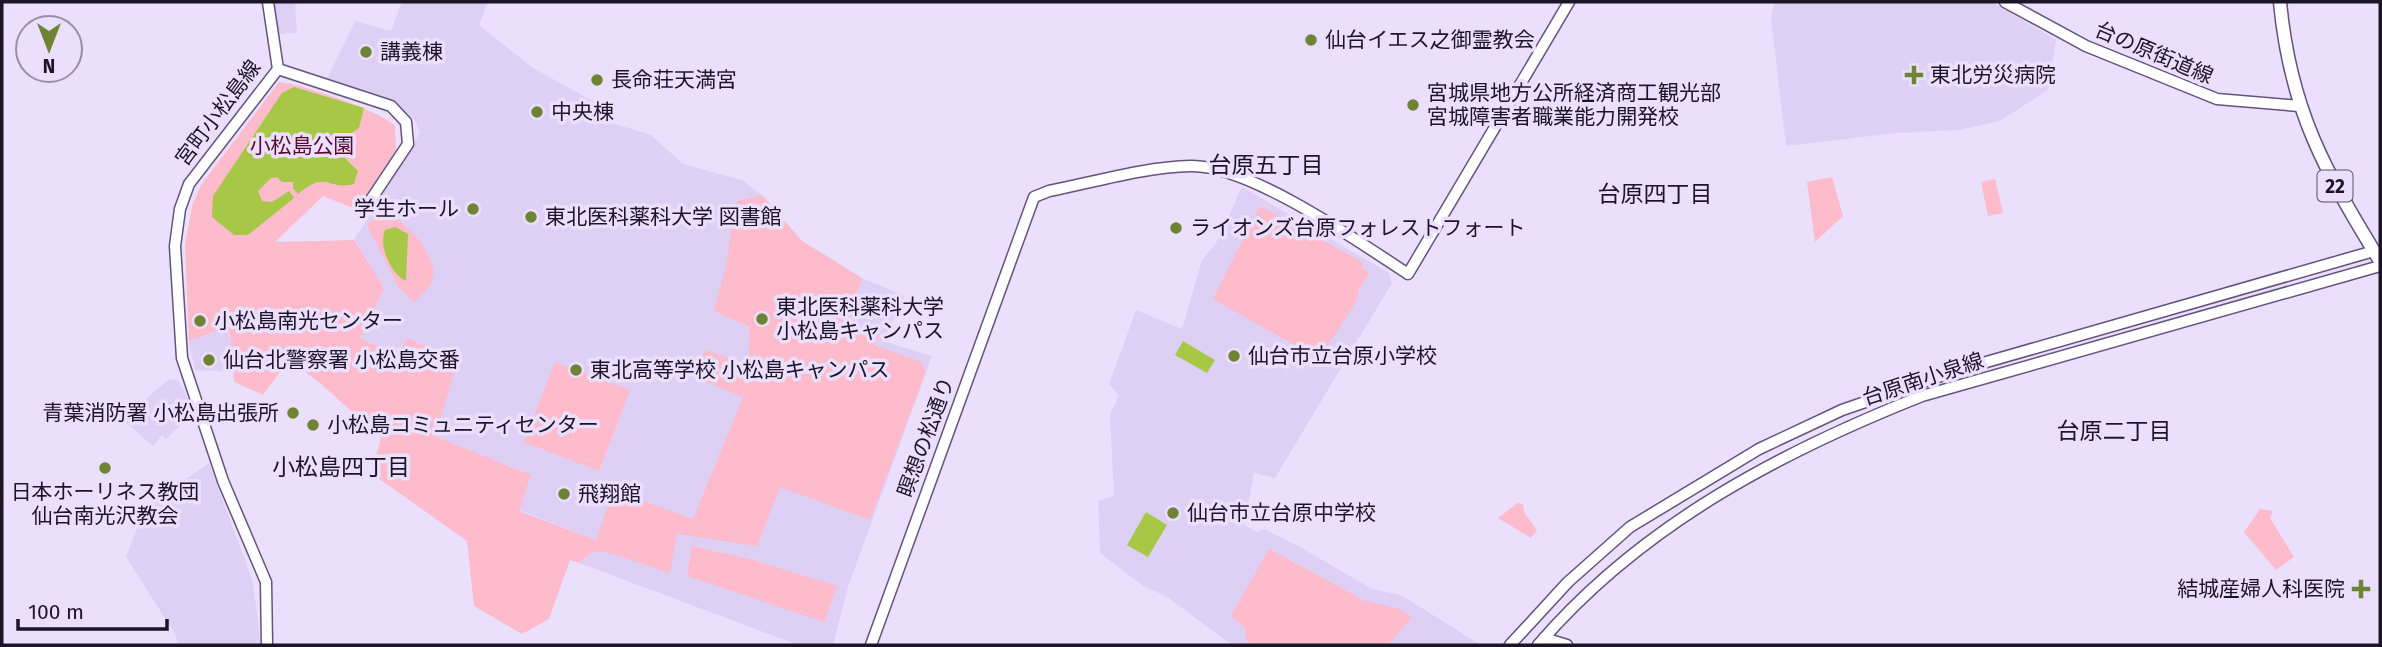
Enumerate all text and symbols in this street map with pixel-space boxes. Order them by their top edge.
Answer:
north arrow [14,14,84,84]
street label: 台の原街道線 [2091,16,2217,90]
place label: 仙台イエス之御霊教会 [1325,27,1535,53]
marker: 仙台イエス之御霊教会 [1303,32,1319,48]
place label: 講義棟 [380,39,443,65]
marker: 講義棟 [358,44,374,60]
text: N [43,54,55,77]
street label: 宮町小松島線 [170,55,266,171]
place label: 東北労災病院 [1930,62,2056,88]
marker: 東北労災病院 [1904,65,1924,85]
place label: 長命荘天満宮 [611,67,737,93]
marker: 長命荘天満宮 [589,72,605,88]
place label: 宮城県地方公所経済商工観光部 宮城障害者職業能力開発校 [1427,80,1721,130]
marker: 宮城県地方公所経済商工観光部 宮城障害者職業能力開発校 [1405,97,1421,113]
place label: 中央棟 [551,99,614,125]
marker: 中央棟 [529,104,545,120]
park label: 小松島公園 [250,133,355,159]
district label: 台原五丁目 [1209,151,1324,179]
road number: 22 [2318,170,2352,202]
district label: 台原四丁目 [1598,180,1713,208]
place label: 学生ホール [354,196,459,222]
marker: 学生ホール [465,201,481,217]
place label: 東北医科薬科大学 図書館 [545,204,782,230]
marker: 東北医科薬科大学 図書館 [523,209,539,225]
place label: ライオンズ台原フォレストフォート [1190,215,1526,241]
marker: ライオンズ台原フォレストフォート [1168,220,1184,236]
place label: 東北医科薬科大学 小松島キャンパス [776,294,944,344]
place label: 小松島南光センター [214,308,403,334]
marker: 東北医科薬科大学 小松島キャンパス [754,311,770,327]
marker: 小松島南光センター [192,313,208,329]
place label: 仙台市立台原小学校 [1248,343,1437,369]
place label: 仙台北警察署 小松島交番 [223,347,460,373]
street label: 台原南小泉線 [1859,347,1987,411]
marker: 仙台市立台原小学校 [1226,348,1242,364]
marker: 仙台北警察署 小松島交番 [201,352,217,368]
place label: 東北高等学校 小松島キャンパス [590,357,890,383]
marker: 東北高等学校 小松島キャンパス [568,362,584,378]
street label: 瞑想の松通り [892,373,960,501]
place label: 青葉消防署 小松島出張所 [42,400,279,426]
marker: 青葉消防署 小松島出張所 [285,405,301,421]
place label: 小松島コミュニティセンター [327,412,599,438]
marker: 小松島コミュニティセンター [305,417,321,433]
district label: 台原二丁目 [2057,417,2172,445]
district label: 小松島四丁目 [272,453,410,481]
marker: 日本ホーリネス教団 仙台南光沢教会 [97,460,113,476]
place label: 日本ホーリネス教団 仙台南光沢教会 [11,479,200,529]
place label: 飛翔館 [578,481,641,507]
marker: 飛翔館 [556,486,572,502]
place label: 仙台市立台原中学校 [1187,500,1376,526]
marker: 仙台市立台原中学校 [1165,505,1181,521]
place label: 結城産婦人科医院 [2177,576,2345,602]
marker: 結城産婦人科医院 [2351,579,2371,599]
scale bar [18,588,166,632]
text: 100 m [28,599,84,625]

